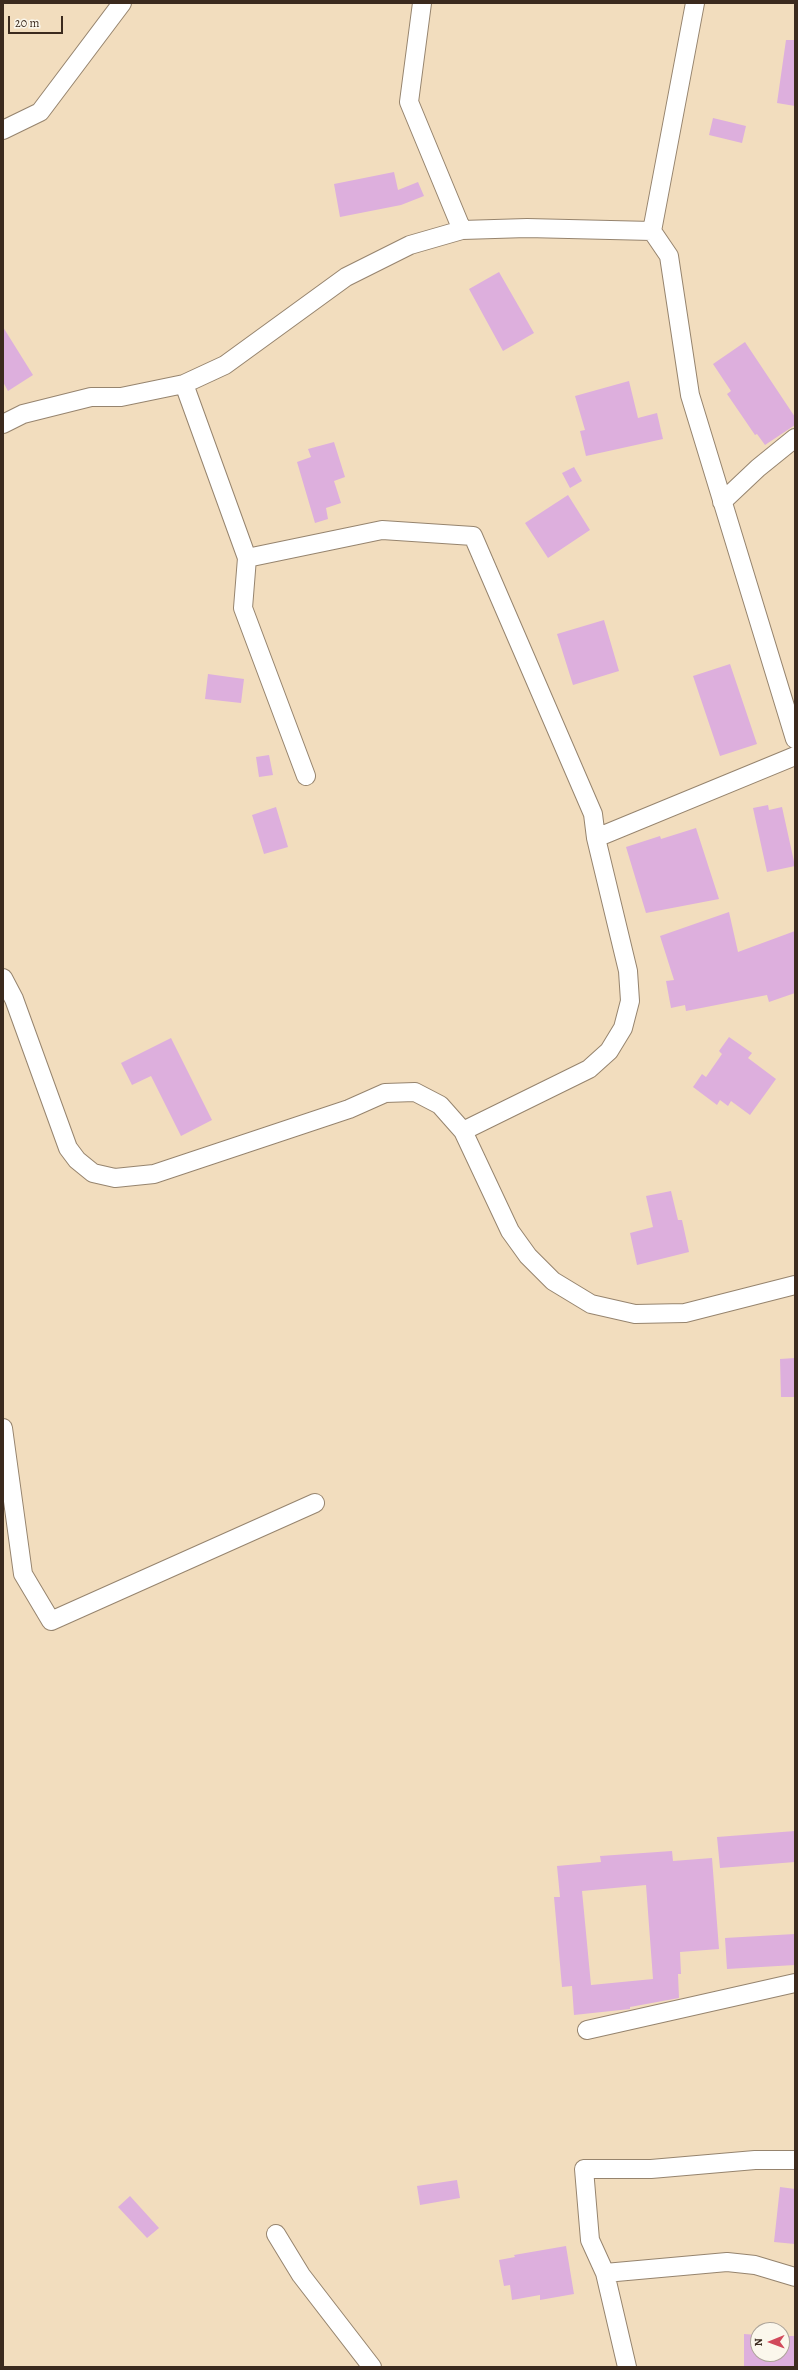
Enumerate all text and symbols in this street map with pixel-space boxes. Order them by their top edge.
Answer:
scale bar [10,8,65,34]
text: 20 m [15,15,39,31]
north arrow [750,2322,790,2362]
text: N [751,2338,766,2346]

